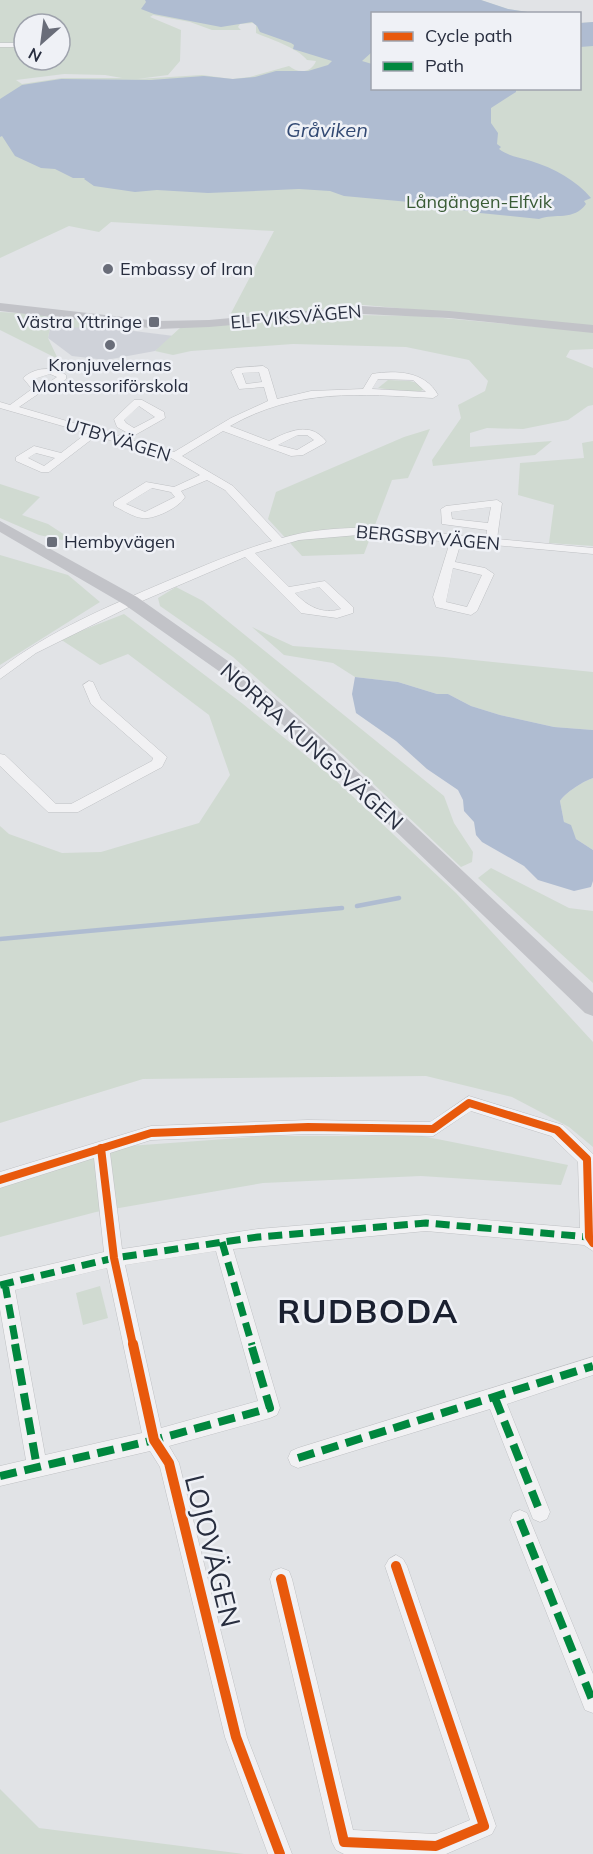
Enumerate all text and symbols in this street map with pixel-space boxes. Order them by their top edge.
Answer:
north arrow [12,12,72,72]
legend [371,12,581,90]
text: Cycle path [425,24,512,47]
text: N [25,44,45,67]
text: Path [425,54,464,77]
water label: Gråviken [286,117,368,142]
park label: Långängen-Elfvik [406,190,553,213]
place label: Embassy of Iran [120,257,253,280]
marker: Embassy of Iran [101,262,115,276]
street label: ELFVIKSVÄGEN [229,299,362,334]
place label: Västra Yttringe [17,310,142,333]
marker: Västra Yttringe [147,315,161,329]
marker: Kronjuvelernas Montessoriförskola [103,338,117,352]
place label: Kronjuvelernas Montessoriförskola [31,353,189,397]
street label: UTBYVÄGEN [63,413,174,466]
street label: BERGSBYVÄGEN [355,520,501,555]
place label: Hembyvägen [64,530,175,553]
marker: Hembyvägen [45,535,59,549]
street label: NORRA KUNGSVÄGEN [215,656,409,836]
district label: RUDBODA [277,1290,459,1331]
street label: LOJOVÄGEN [178,1471,248,1630]

